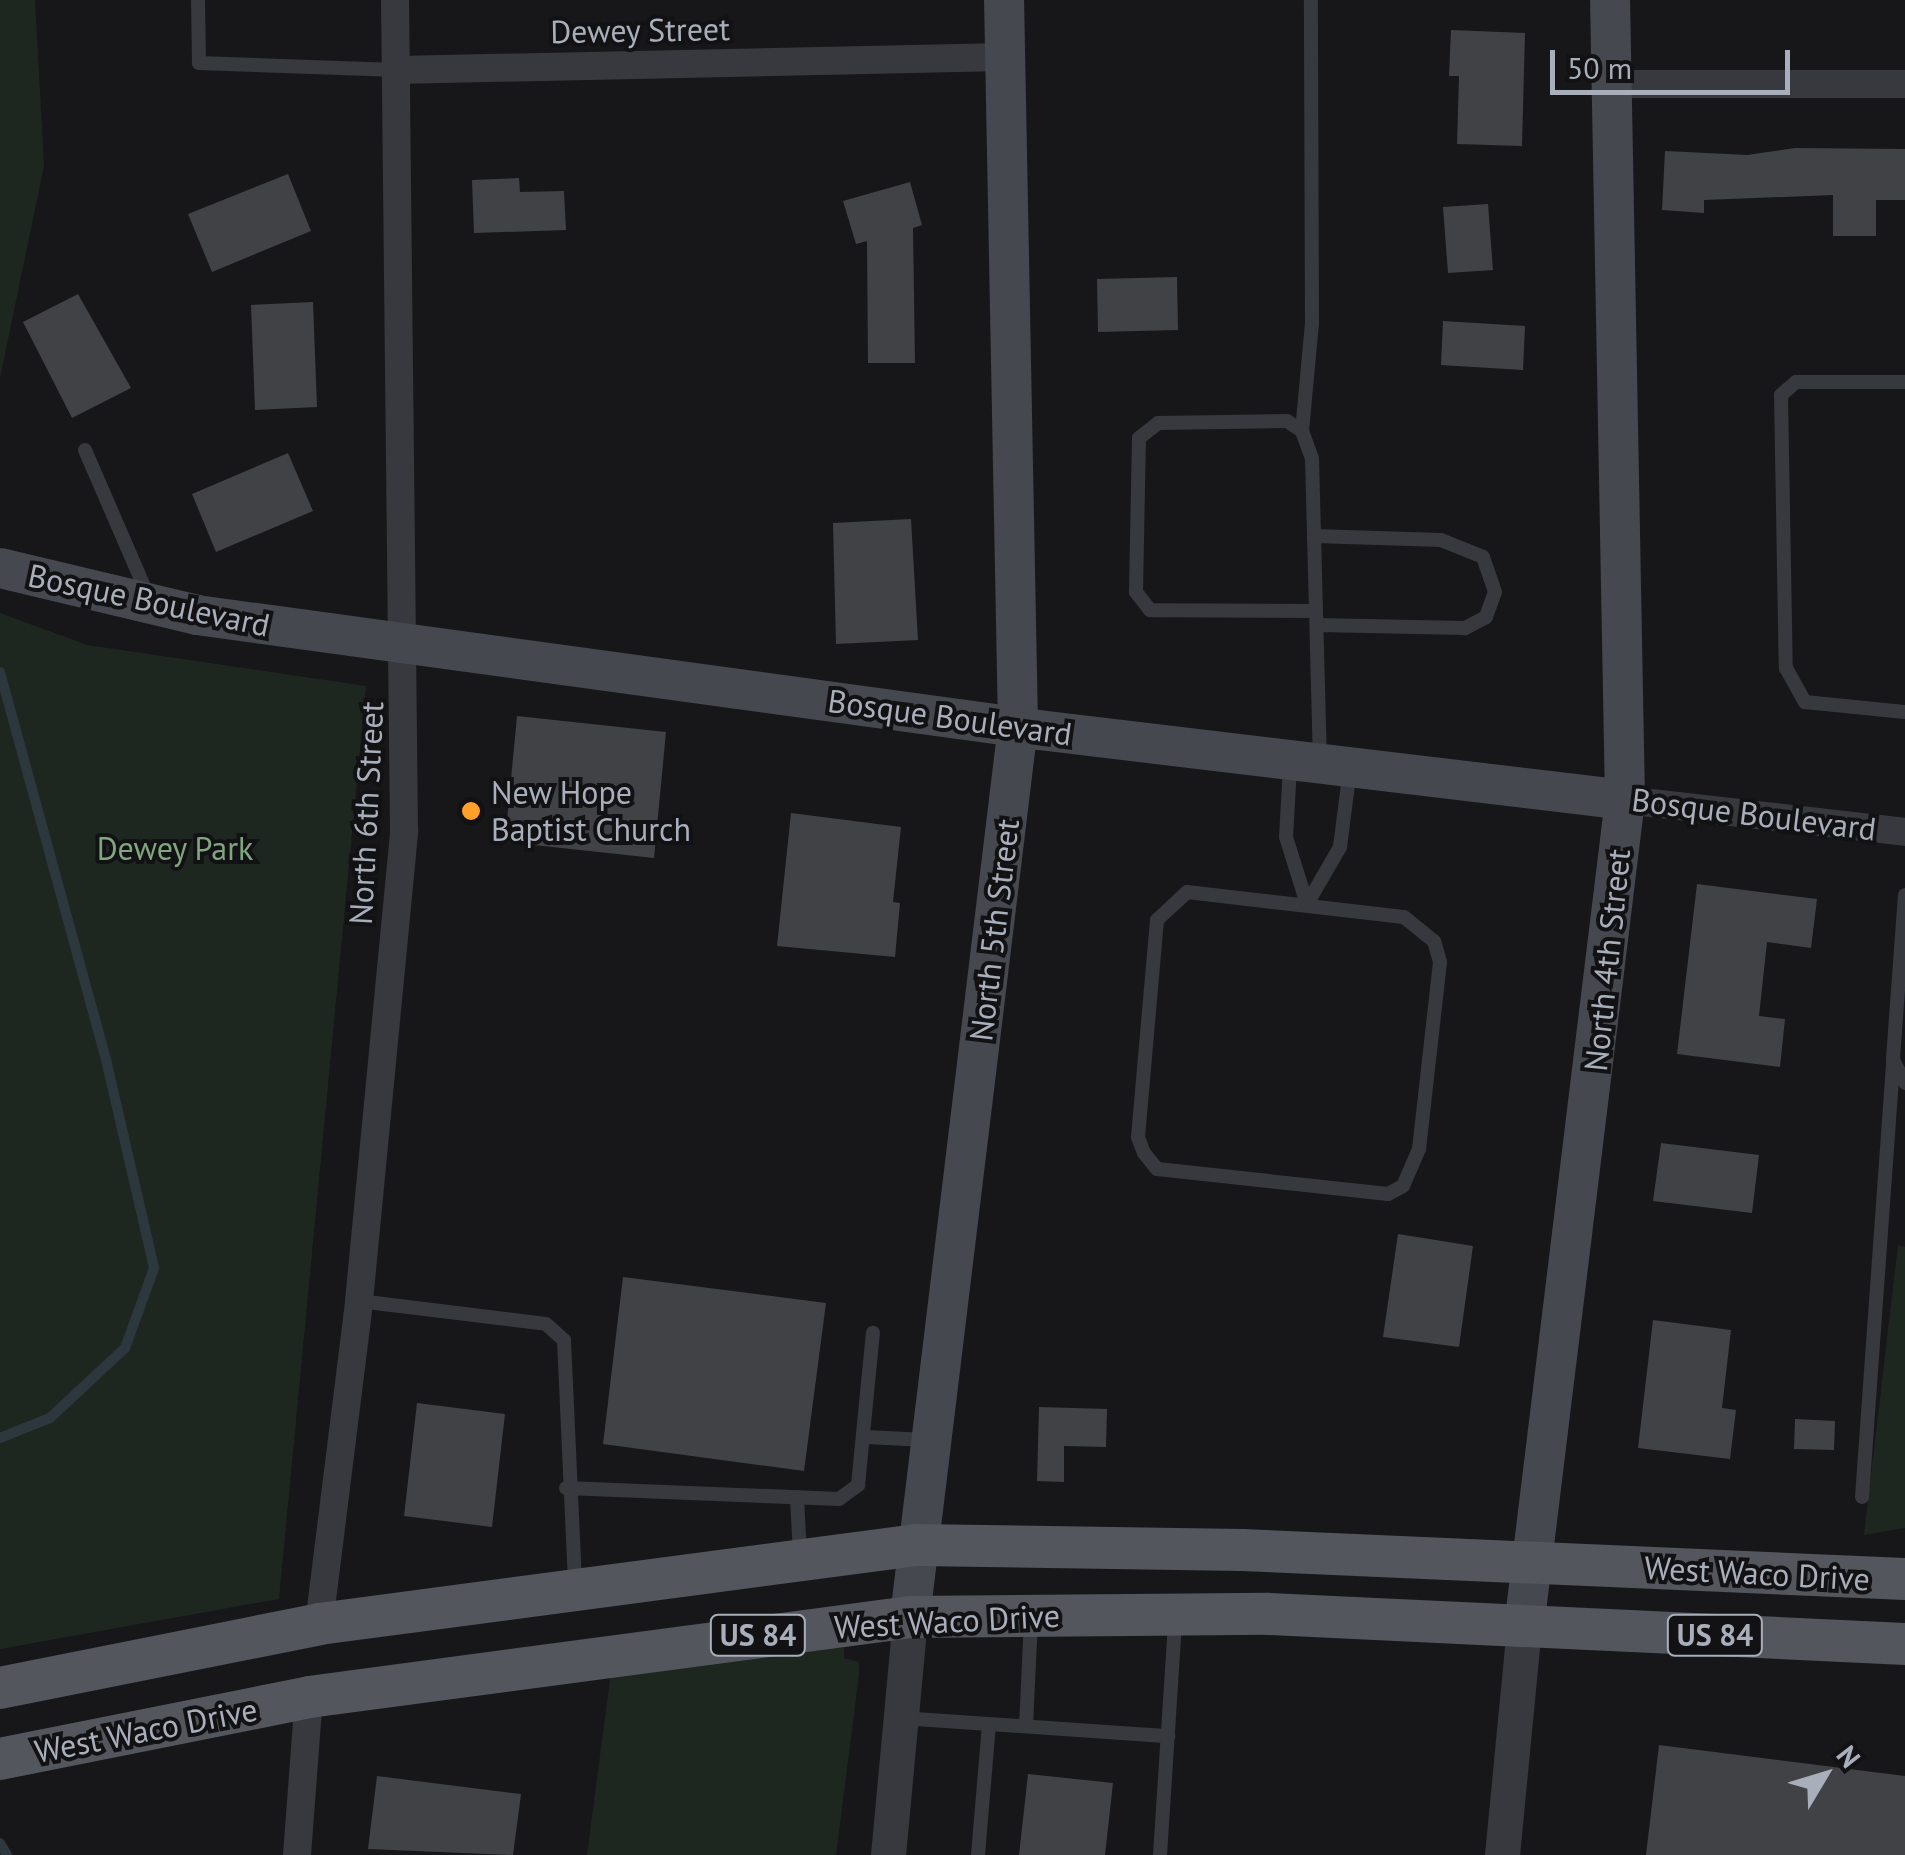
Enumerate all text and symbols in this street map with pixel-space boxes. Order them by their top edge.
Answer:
street label: Dewey Street [549,9,731,51]
scale bar [1555,30,1795,92]
text: 50 m [1567,48,1632,87]
street label: Bosque Boulevard [25,556,273,644]
street label: Bosque Boulevard [826,681,1074,753]
street label: North 6th Street [341,700,391,926]
place label: New Hope Baptist Church [491,774,691,849]
street label: Bosque Boulevard [1630,780,1878,848]
marker: New Hope Baptist Church [460,800,482,822]
street label: North 5th Street [961,817,1027,1043]
park label: Dewey Park [96,829,254,867]
street label: North 4th Street [1576,847,1638,1073]
street label: West Waco Drive [1643,1548,1871,1598]
street label: West Waco Drive [833,1596,1061,1646]
road number: US 84 [708,1610,808,1660]
road number: US 84 [1665,1610,1765,1660]
street label: West Waco Drive [31,1690,261,1770]
north arrow [1775,1725,1875,1825]
text: N [1829,1738,1869,1775]

